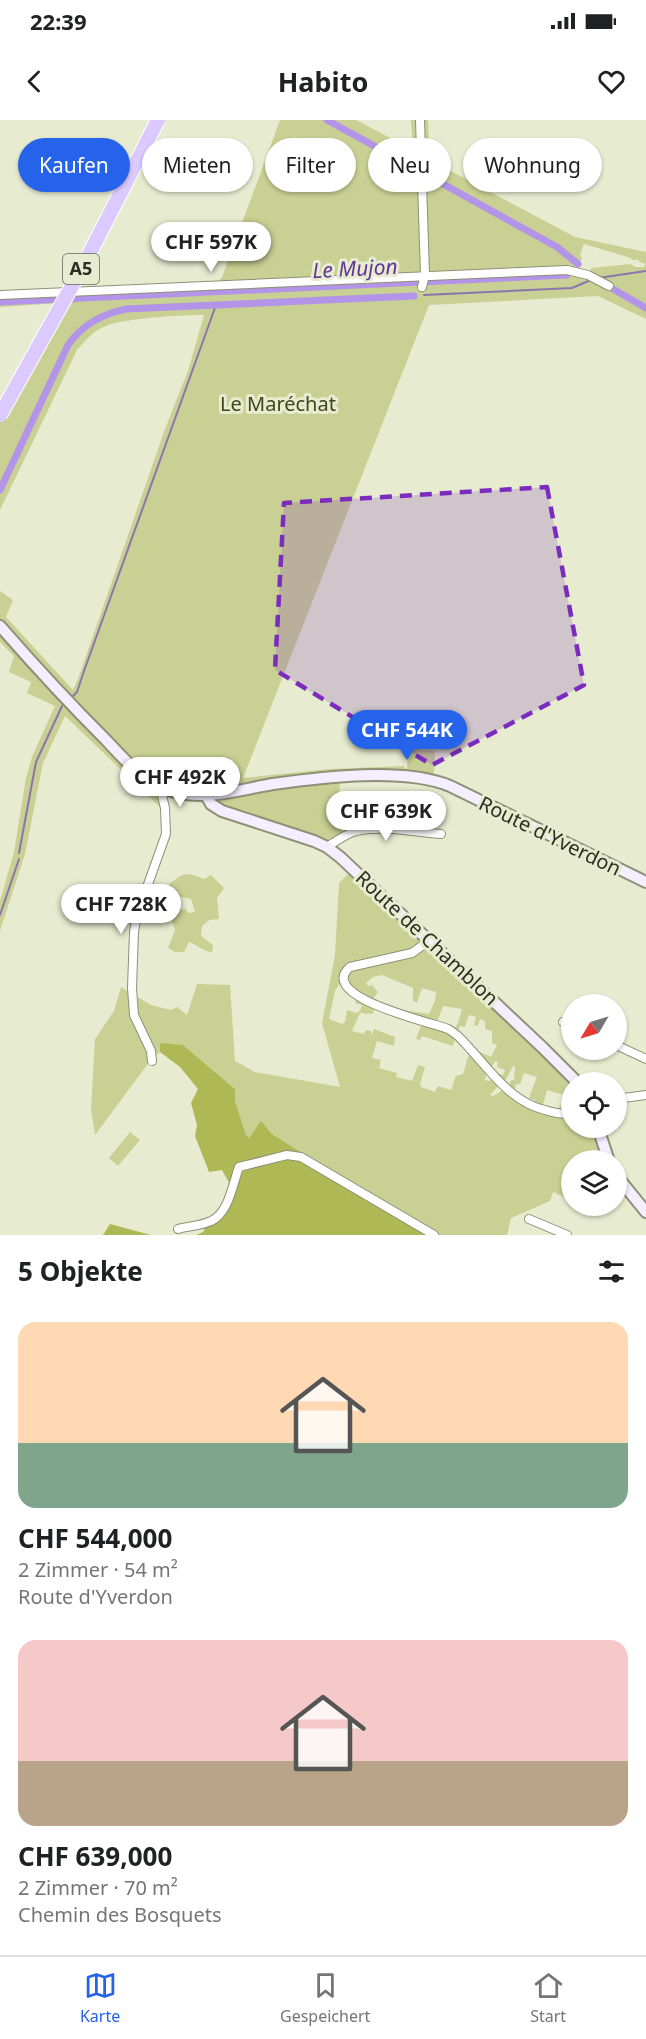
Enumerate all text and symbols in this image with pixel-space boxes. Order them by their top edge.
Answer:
text: 22:39 [30,6,87,36]
text: Habito [278,63,368,100]
icon: back [18,65,51,98]
icon: heart [595,65,628,98]
chip: Kaufen [18,138,130,192]
chip: Mieten [142,138,253,192]
chip: Filter [265,138,356,192]
chip: Neu [368,138,451,192]
chip: Wohnung [463,138,602,192]
pin: CHF 597K [149,222,273,273]
text: CHF 597K [165,228,257,255]
water label: Le Mujon [312,252,398,284]
road number: A5 [63,254,99,284]
park label: Le Maréchat [220,390,336,417]
pin: CHF 544K [345,710,469,761]
text: CHF 544K [361,716,453,743]
pin: CHF 492K [118,757,242,808]
text: CHF 492K [134,763,226,790]
street label: Route d'Yverdon [475,789,626,882]
pin: CHF 639K [324,791,448,842]
text: CHF 639K [340,797,432,824]
street label: Route de Chamblon [350,864,505,1011]
pin: CHF 728K [59,884,183,935]
text: CHF 728K [75,890,167,917]
north arrow [561,994,627,1060]
map controls [561,994,627,1216]
button: locate [561,1072,627,1138]
button: layers [561,1150,627,1216]
text: 5 Objekte [18,1253,143,1289]
icon: filters [595,1255,628,1288]
icon: home [269,1361,377,1469]
text: CHF 544,000 [18,1520,172,1556]
text: 2 Zimmer · 54 m² [18,1556,178,1583]
text: Route d'Yverdon [18,1583,173,1610]
icon: home [269,1679,377,1787]
text: CHF 639,000 [18,1838,172,1874]
text: 2 Zimmer · 70 m² [18,1874,178,1901]
text: Chemin des Bosquets [18,1901,221,1928]
tab: Karte [80,1969,120,2027]
tab: Gespeichert [280,1969,370,2027]
tab: Start [530,1969,566,2027]

